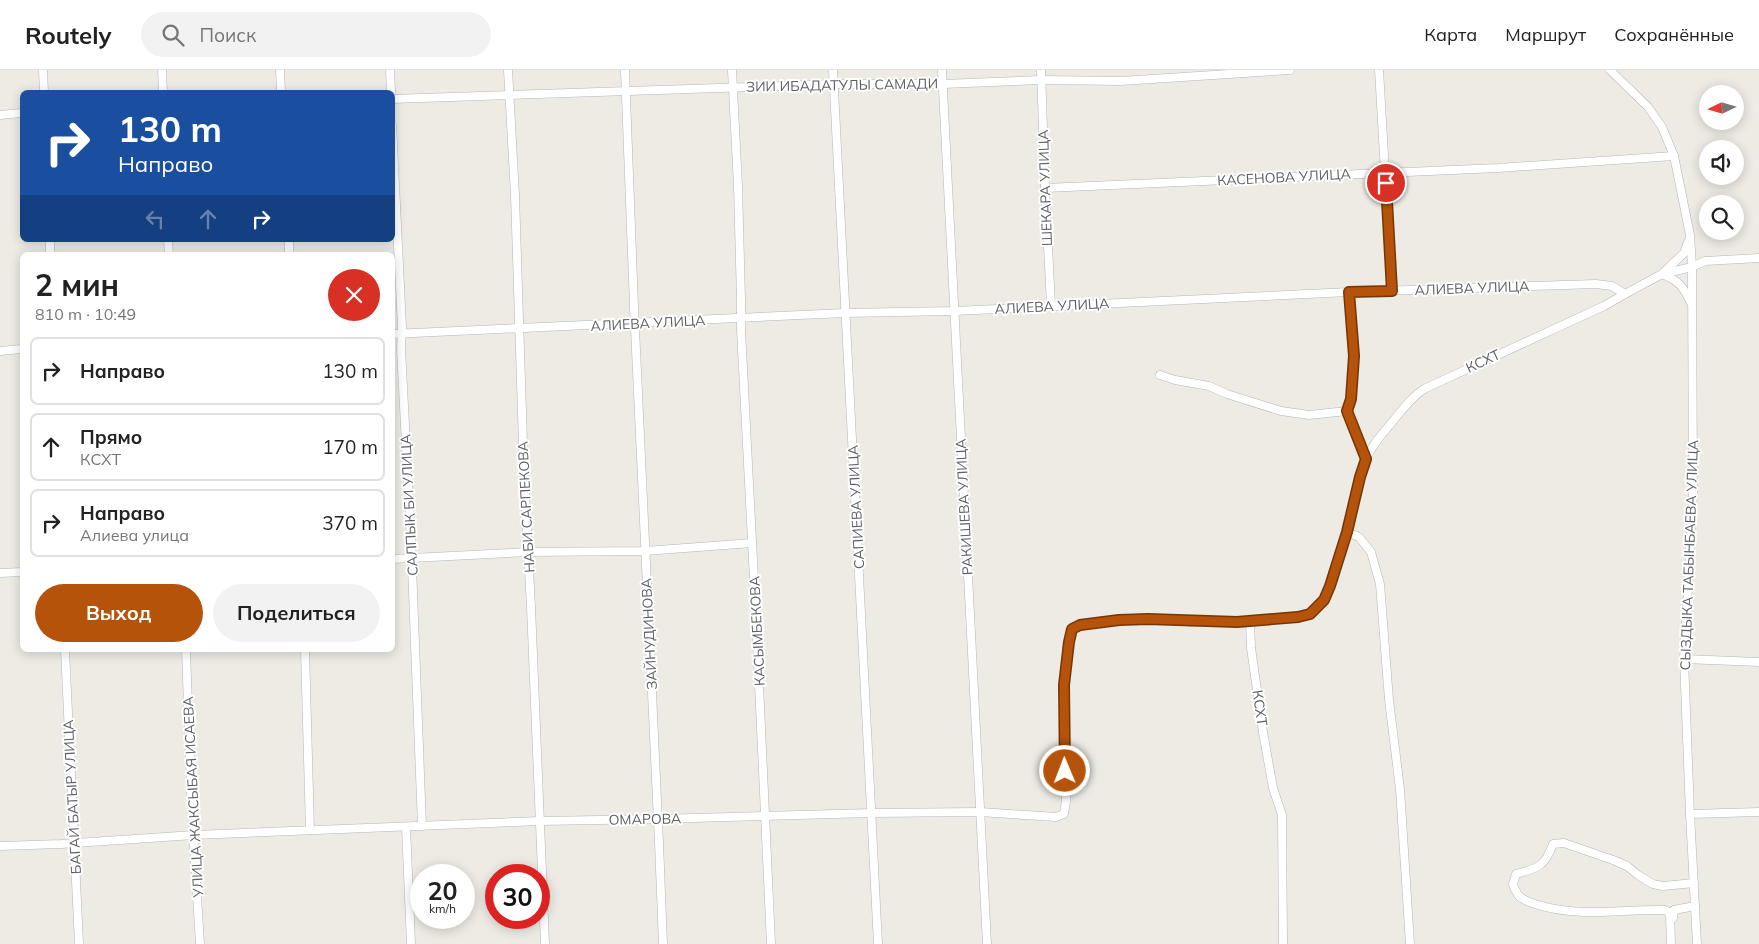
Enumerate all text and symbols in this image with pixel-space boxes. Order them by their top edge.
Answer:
search box [141,12,491,57]
text: Routely [25,20,111,50]
icon: search [159,21,187,49]
text: Поиск [199,23,256,47]
text: Карта [1424,23,1477,46]
text: Маршрут [1505,23,1586,46]
text: Сохранённые [1614,23,1734,46]
street label: ЗИИ ИБАДАТУЛЫ САМАДИ [746,74,938,96]
north arrow [1699,85,1744,130]
map controls [1699,85,1744,240]
text: 130 m [118,107,222,151]
icon: right [35,110,100,175]
street label: ШЕКАРА УЛИЦА [1034,129,1056,247]
button: sound [1699,140,1744,185]
text: Направо [118,150,213,178]
pin [1365,162,1407,204]
street label: КАСЕНОВА УЛИЦА [1217,164,1352,189]
icon: arrive [1372,169,1400,197]
button: search [1699,195,1744,240]
icon: left [141,205,169,233]
icon: ahead [194,205,222,233]
icon: right [247,205,275,233]
text: 2 мин [35,266,119,304]
button: close [328,269,380,321]
street label: АЛИЕВА УЛИЦА [1414,277,1530,299]
street label: АЛИЕВА УЛИЦА [994,294,1111,318]
text: 810 m · 10:49 [35,304,136,324]
street label: АЛИЕВА УЛИЦА [590,311,707,335]
street label: КСХТ [1463,345,1504,377]
icon: right [37,357,65,385]
text: Направо [80,359,165,383]
text: 130 m [322,359,378,383]
text: Прямо [80,425,142,449]
icon: ahead [37,433,65,461]
street label: САЛПЫК БИ УЛИЦА [396,433,422,576]
text: 170 m [322,435,378,459]
street label: РАКИШЕВА УЛИЦА [951,438,977,576]
street label: СЫЗДЫКА ТАБЫНБАЕВА УЛИЦА [1676,439,1702,671]
street label: НАБИ САРПЕКОВА [514,440,538,573]
street label: САПИЕВА УЛИЦА [844,444,868,570]
text: КСХТ [80,449,121,469]
text: Направо [80,501,165,525]
icon: right [37,509,65,537]
text: 370 m [322,511,378,535]
text: Алиева улица [80,525,189,545]
street label: КАСЫМБЕКОВА [745,575,769,686]
street label: ЗАЙНУДИНОВА [637,577,661,690]
button: Выход [35,584,203,642]
button: Поделиться [213,584,380,642]
street label: КСХТ [1249,689,1271,728]
street label: УЛИЦА ЖАКСЫБАЯ ИСАЕВА [179,695,207,899]
street label: БАГАЙ БАТЫР УЛИЦА [59,719,85,875]
position arrow [1038,744,1090,796]
street label: ОМАРОВА [609,809,682,829]
speed limit sign: 30 [485,864,550,929]
text: 20 [427,875,458,906]
text: km/h [429,901,456,916]

